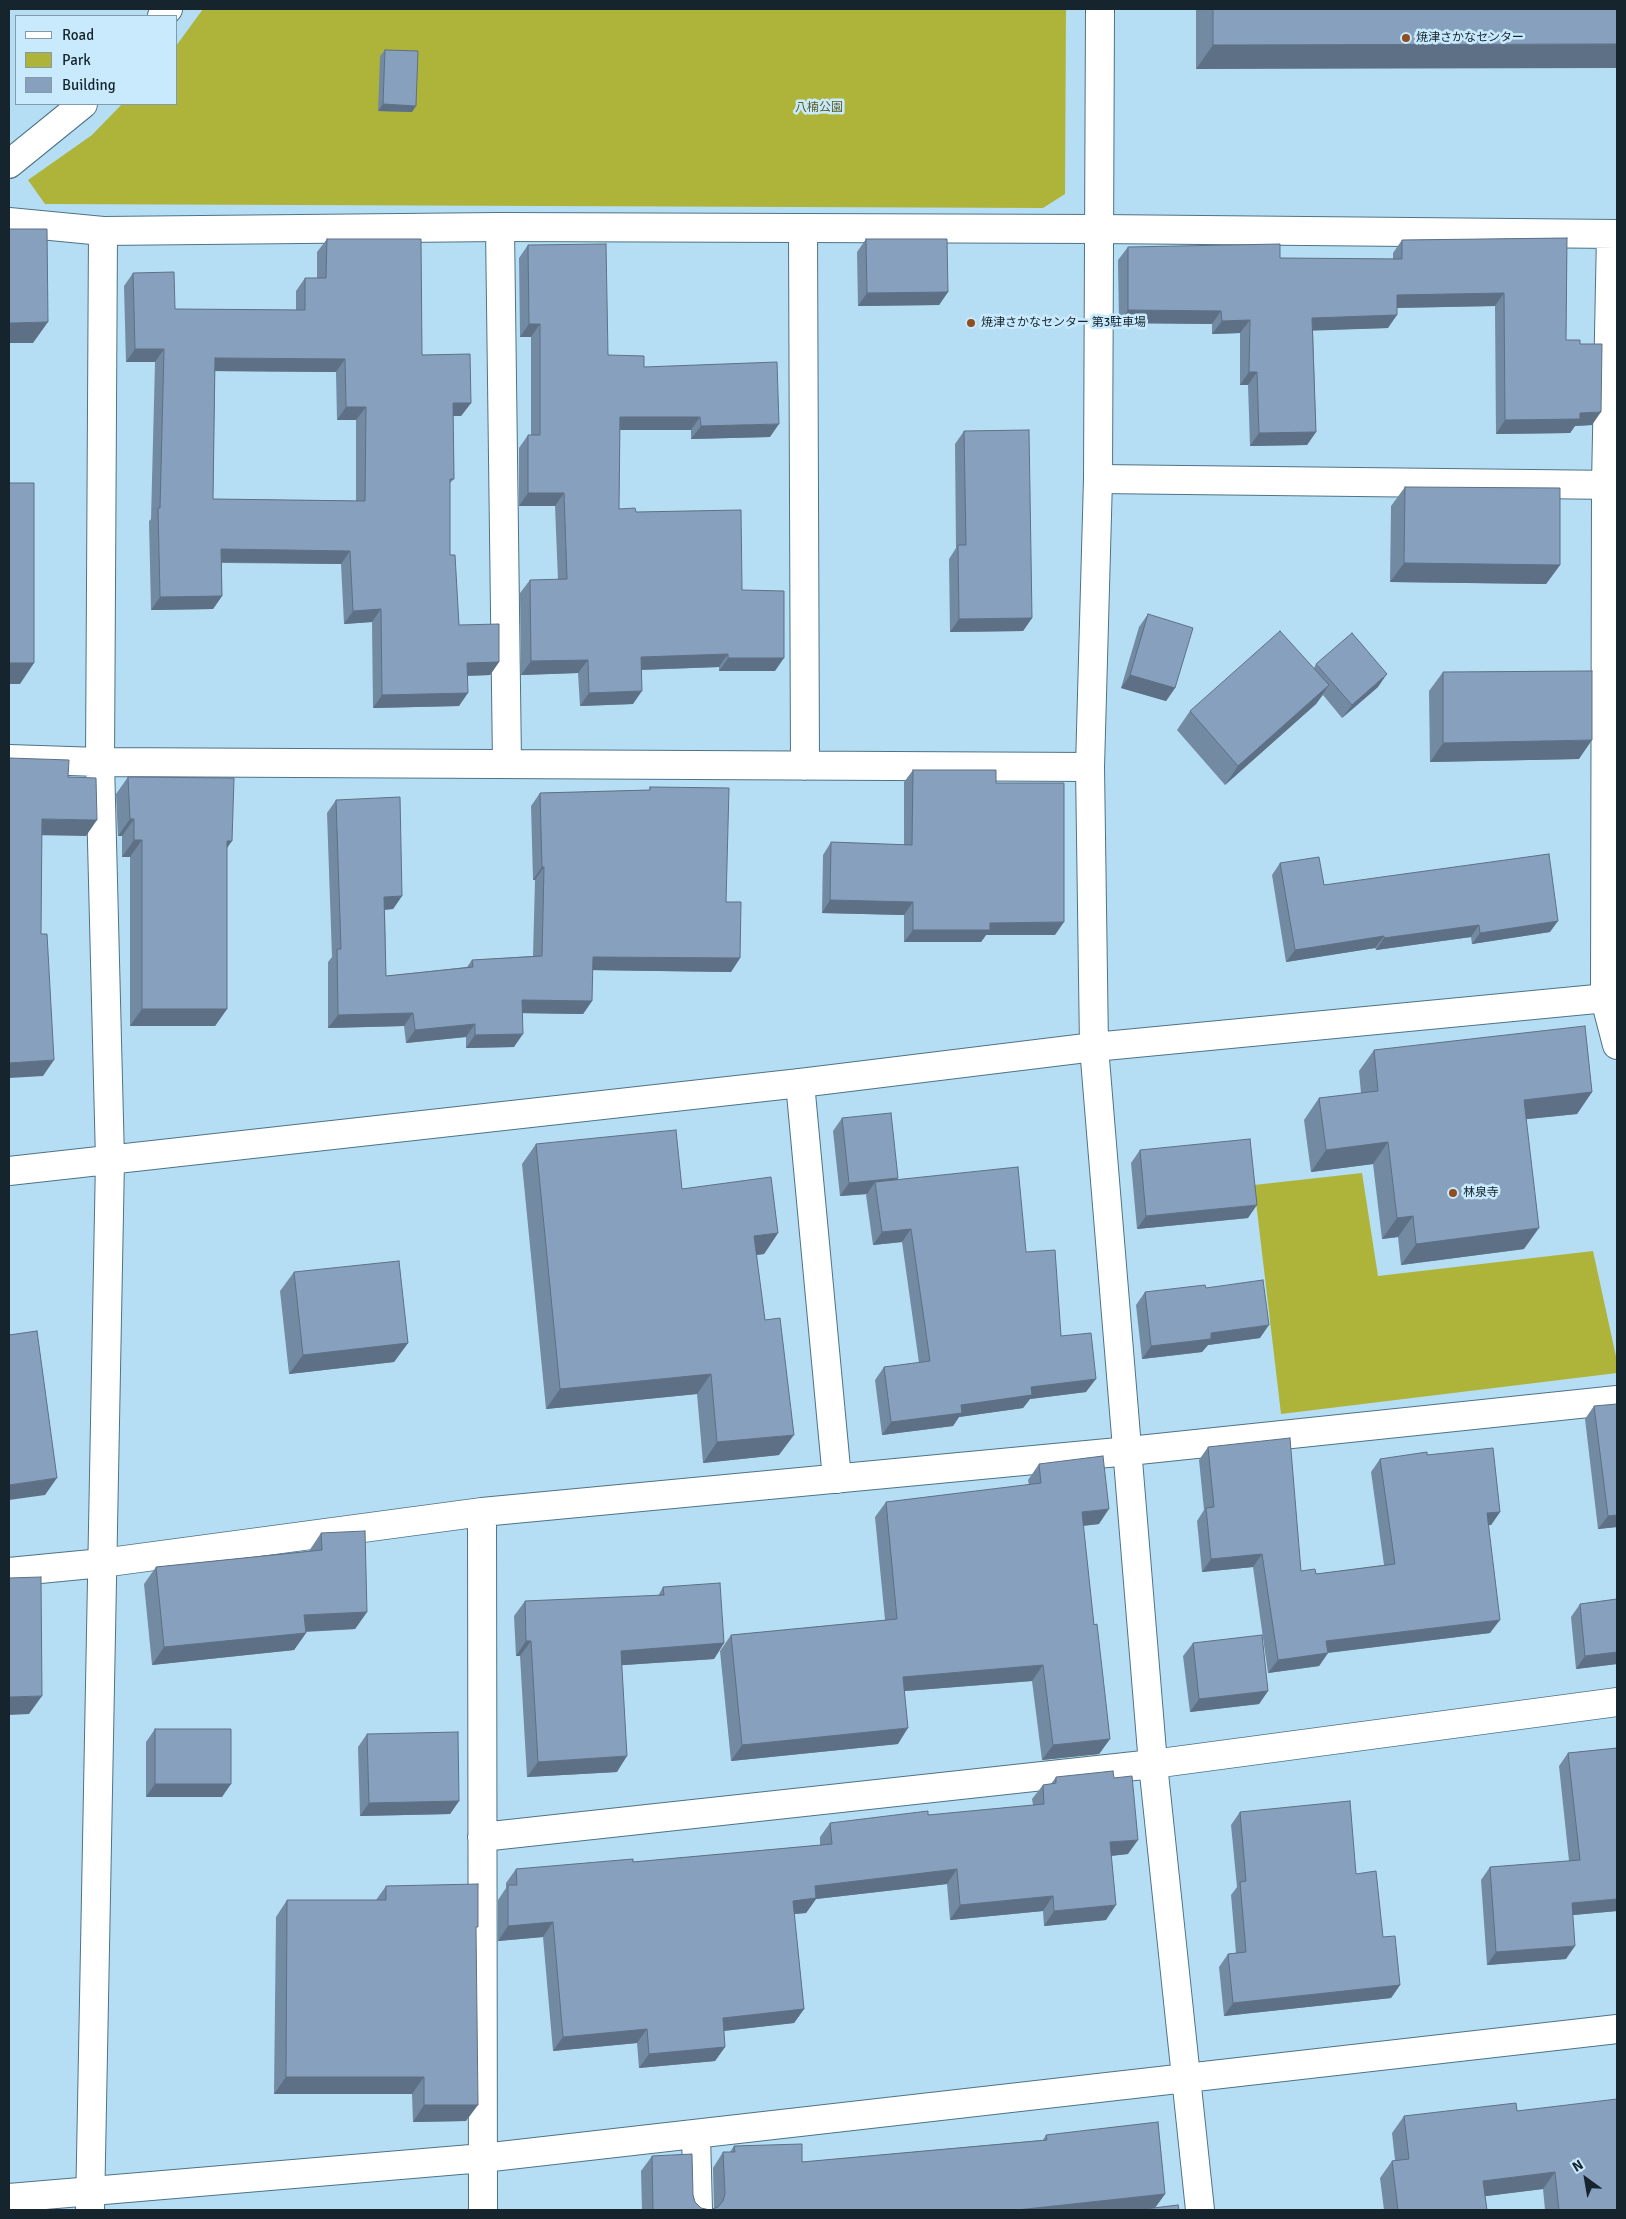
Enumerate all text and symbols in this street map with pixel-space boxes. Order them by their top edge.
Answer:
legend [15,15,178,105]
text: Road [62,26,94,44]
place label: 焼津さかなセンター [1416,31,1524,45]
marker: 焼津さかなセンター [1400,32,1412,44]
text: Park [62,51,91,69]
text: Building [62,76,116,94]
park label: 八楠公園 [795,101,843,115]
place label: 焼津さかなセンター 第3駐車場 [981,316,1146,330]
marker: 焼津さかなセンター 第3駐車場 [965,317,977,329]
place label: 林泉寺 [1463,1186,1499,1200]
marker: 林泉寺 [1447,1187,1459,1199]
north arrow [1561,2154,1611,2204]
text: N [1569,2156,1586,2176]

